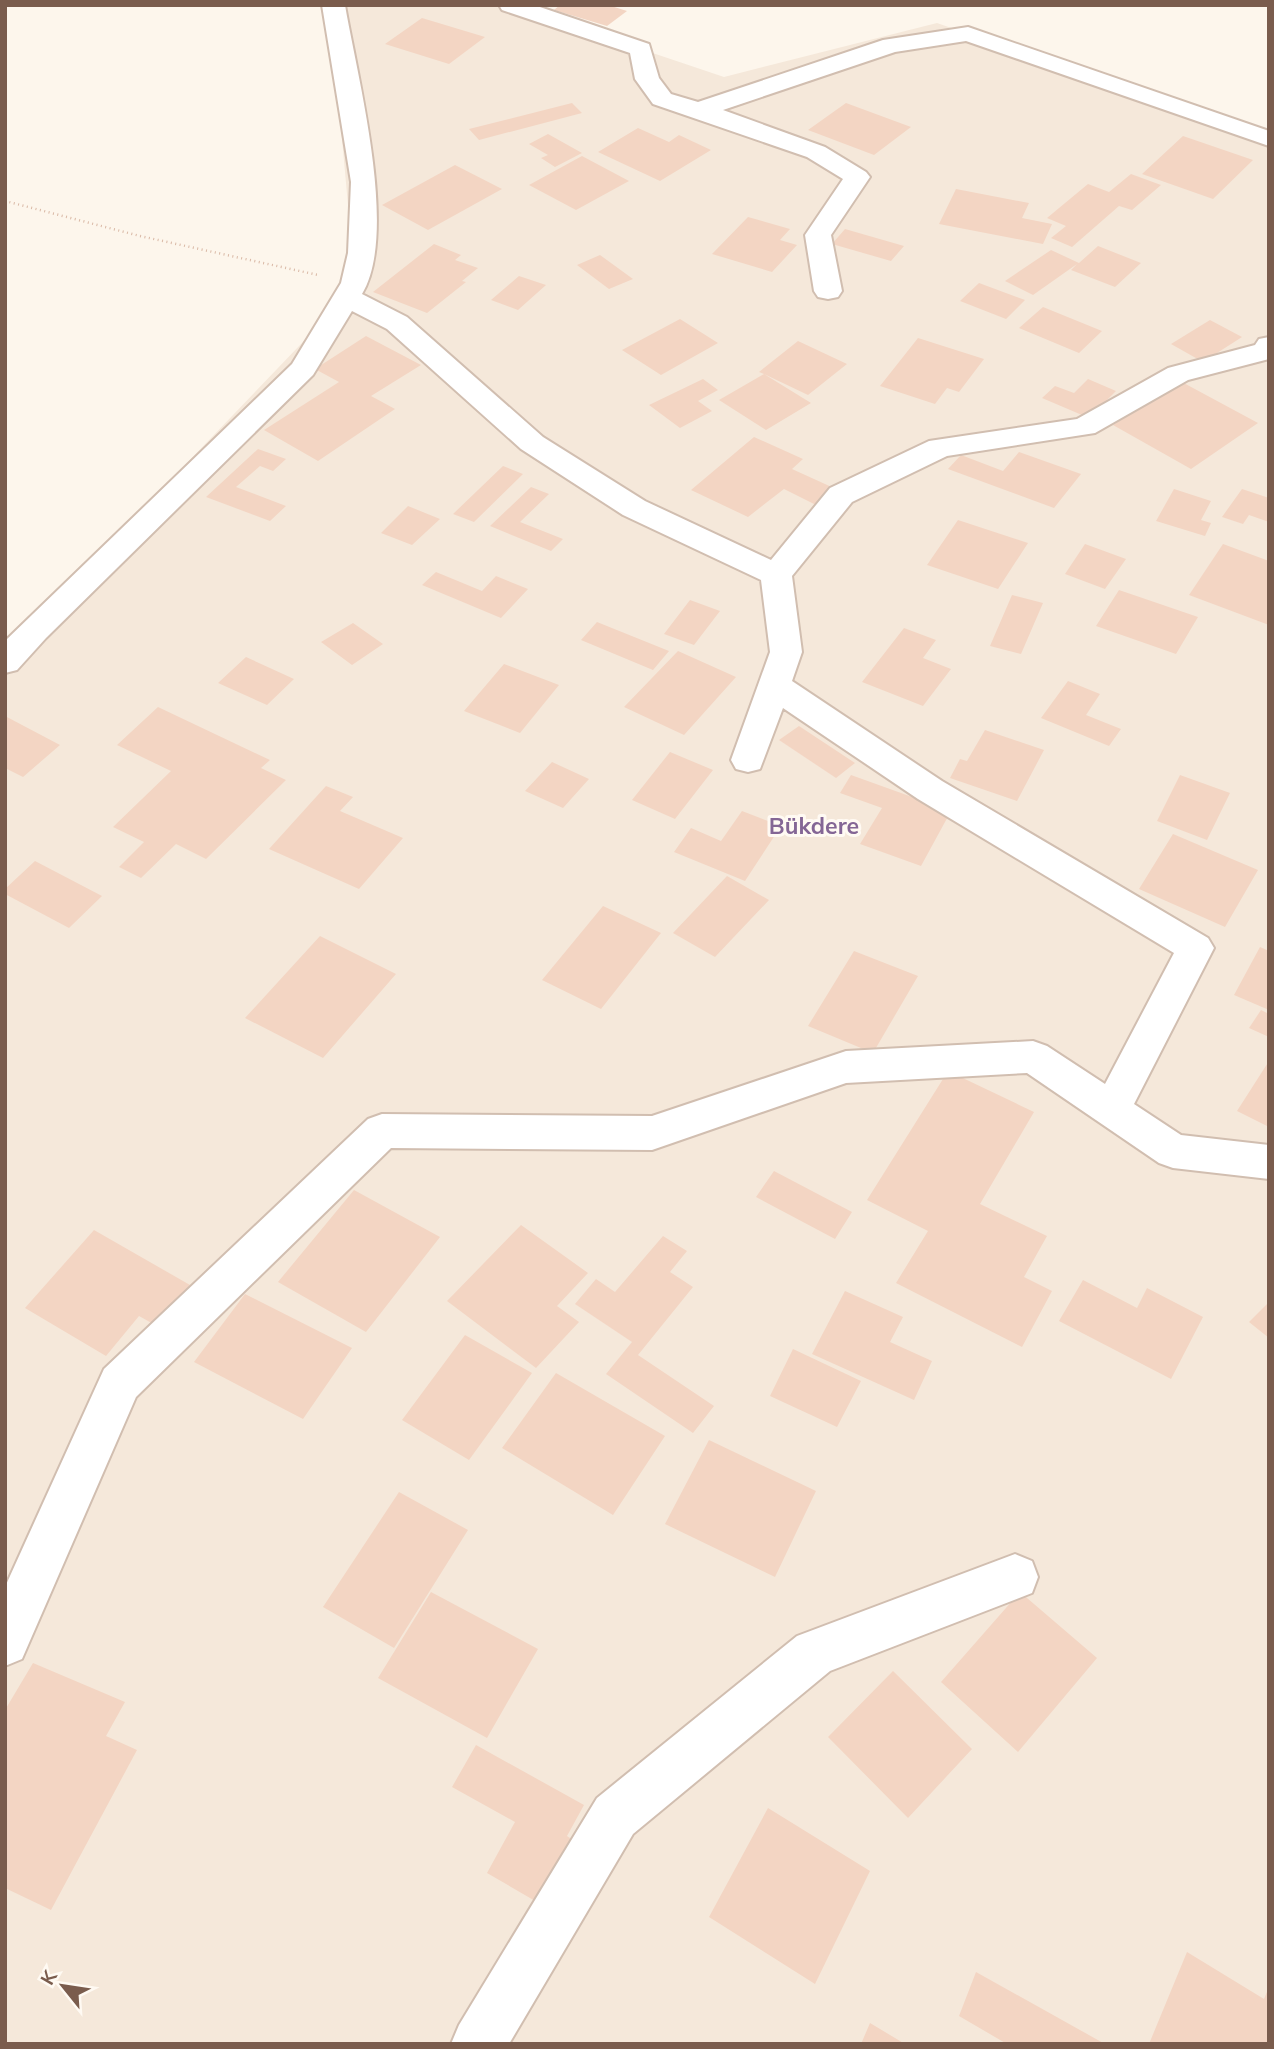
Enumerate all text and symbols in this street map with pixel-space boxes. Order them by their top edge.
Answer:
district label: Bükdere [769,811,859,840]
north arrow [28,1951,98,2021]
text: K [35,1965,63,1989]

